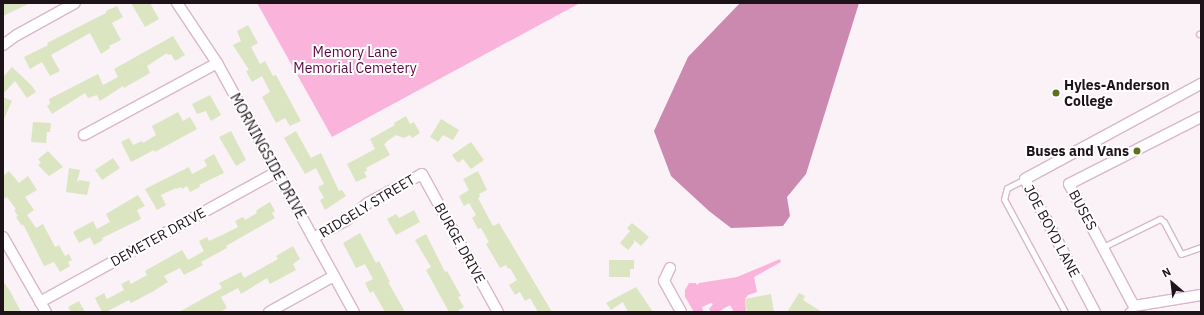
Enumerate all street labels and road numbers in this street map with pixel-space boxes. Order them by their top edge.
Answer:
street label: MORNINGSIDE DRIVE [227,90,309,222]
street label: RIDGELY STREET [316,171,418,241]
street label: JOE BOYD LANE [1021,182,1083,280]
street label: BUSES [1065,187,1101,233]
street label: BURGE DRIVE [431,200,489,286]
street label: DEMETER DRIVE [108,204,208,270]

